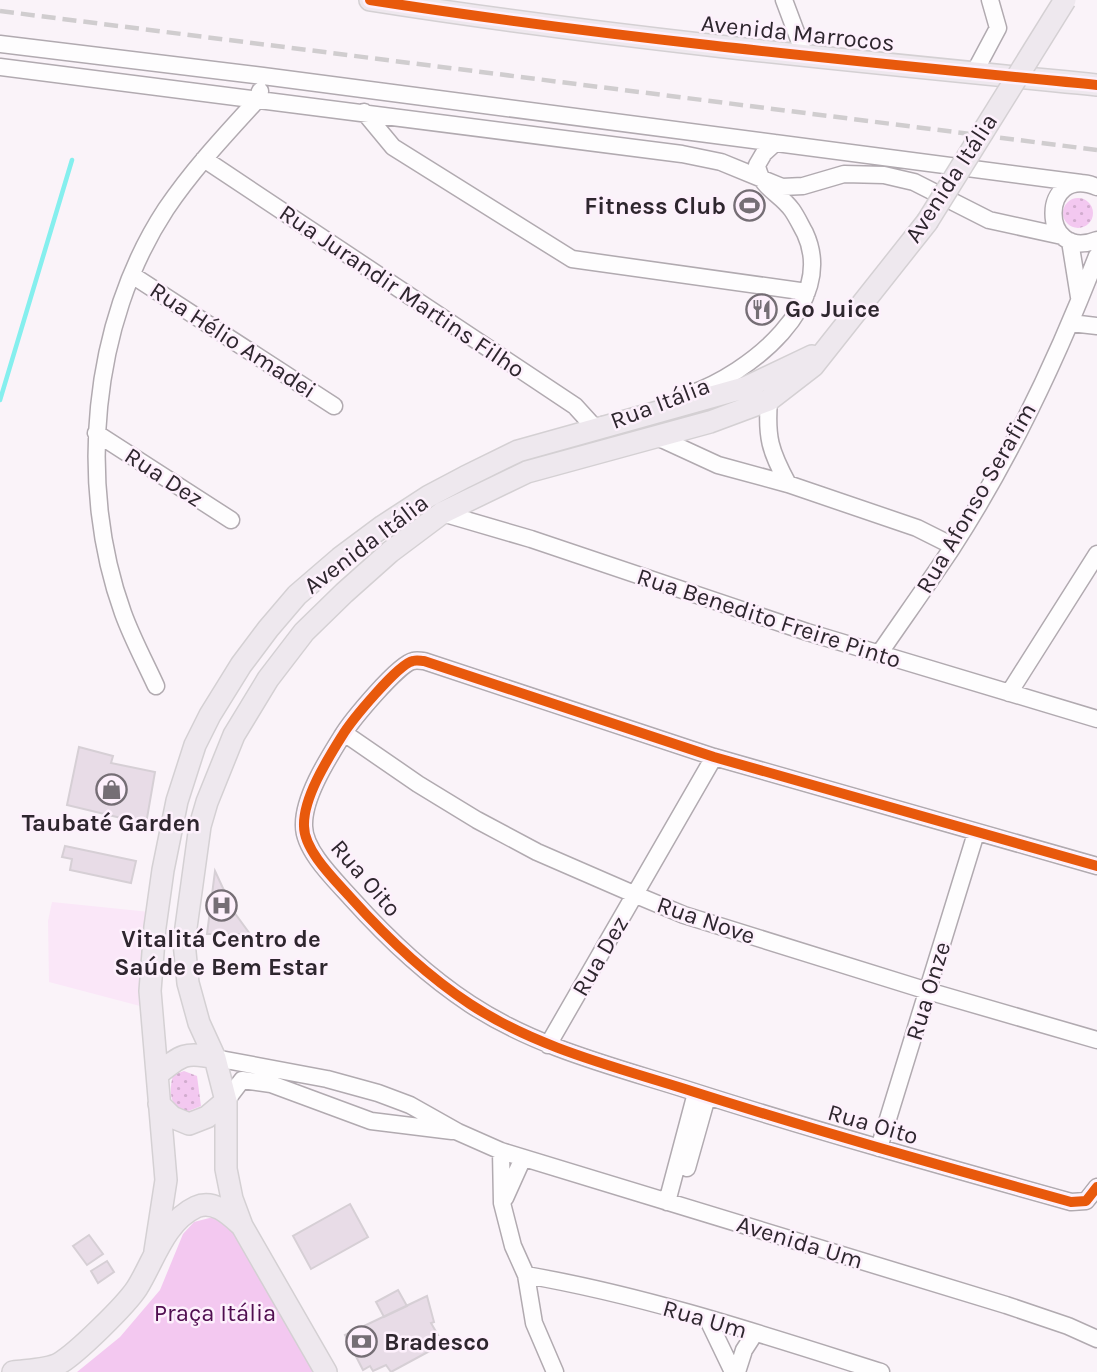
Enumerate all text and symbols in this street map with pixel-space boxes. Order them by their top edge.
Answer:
street label: Avenida Marrocos [700,9,896,57]
street label: Avenida Itália [899,108,1003,248]
sports icon: Fitness Club [732,189,766,223]
place label: Fitness Club [584,192,726,220]
street label: Rua Jurandir Martins Filho [274,198,530,384]
street label: Rua Hélio Amadei [145,276,321,404]
restaurant icon: Go Juice [745,292,779,326]
place label: Go Juice [785,295,880,323]
street label: Rua Itália [606,371,714,435]
street label: Rua Afonso Serafim [910,398,1042,598]
street label: Rua Dez [120,441,208,513]
street label: Avenida Itália [298,488,434,600]
street label: Rua Benedito Freire Pinto [633,562,905,674]
shop icon: Taubaté Garden [94,772,128,806]
place label: Taubaté Garden [22,809,200,837]
street label: Rua Oito [325,834,407,922]
hospital icon: Vitalitá Centro de Saúde e Bem Estar [204,888,238,922]
street label: Rua Nove [653,890,759,950]
street label: Rua Dez [566,911,634,1001]
place label: Vitalitá Centro de Saúde e Bem Estar [114,925,328,981]
street label: Rua Onze [900,938,956,1044]
street label: Rua Oito [824,1098,922,1150]
street label: Avenida Um [733,1210,867,1274]
street label: Rua Um [660,1294,750,1344]
park label: Praça Itália [154,1299,276,1327]
bank icon: Bradesco [344,1325,378,1359]
place label: Bradesco [384,1328,489,1356]

